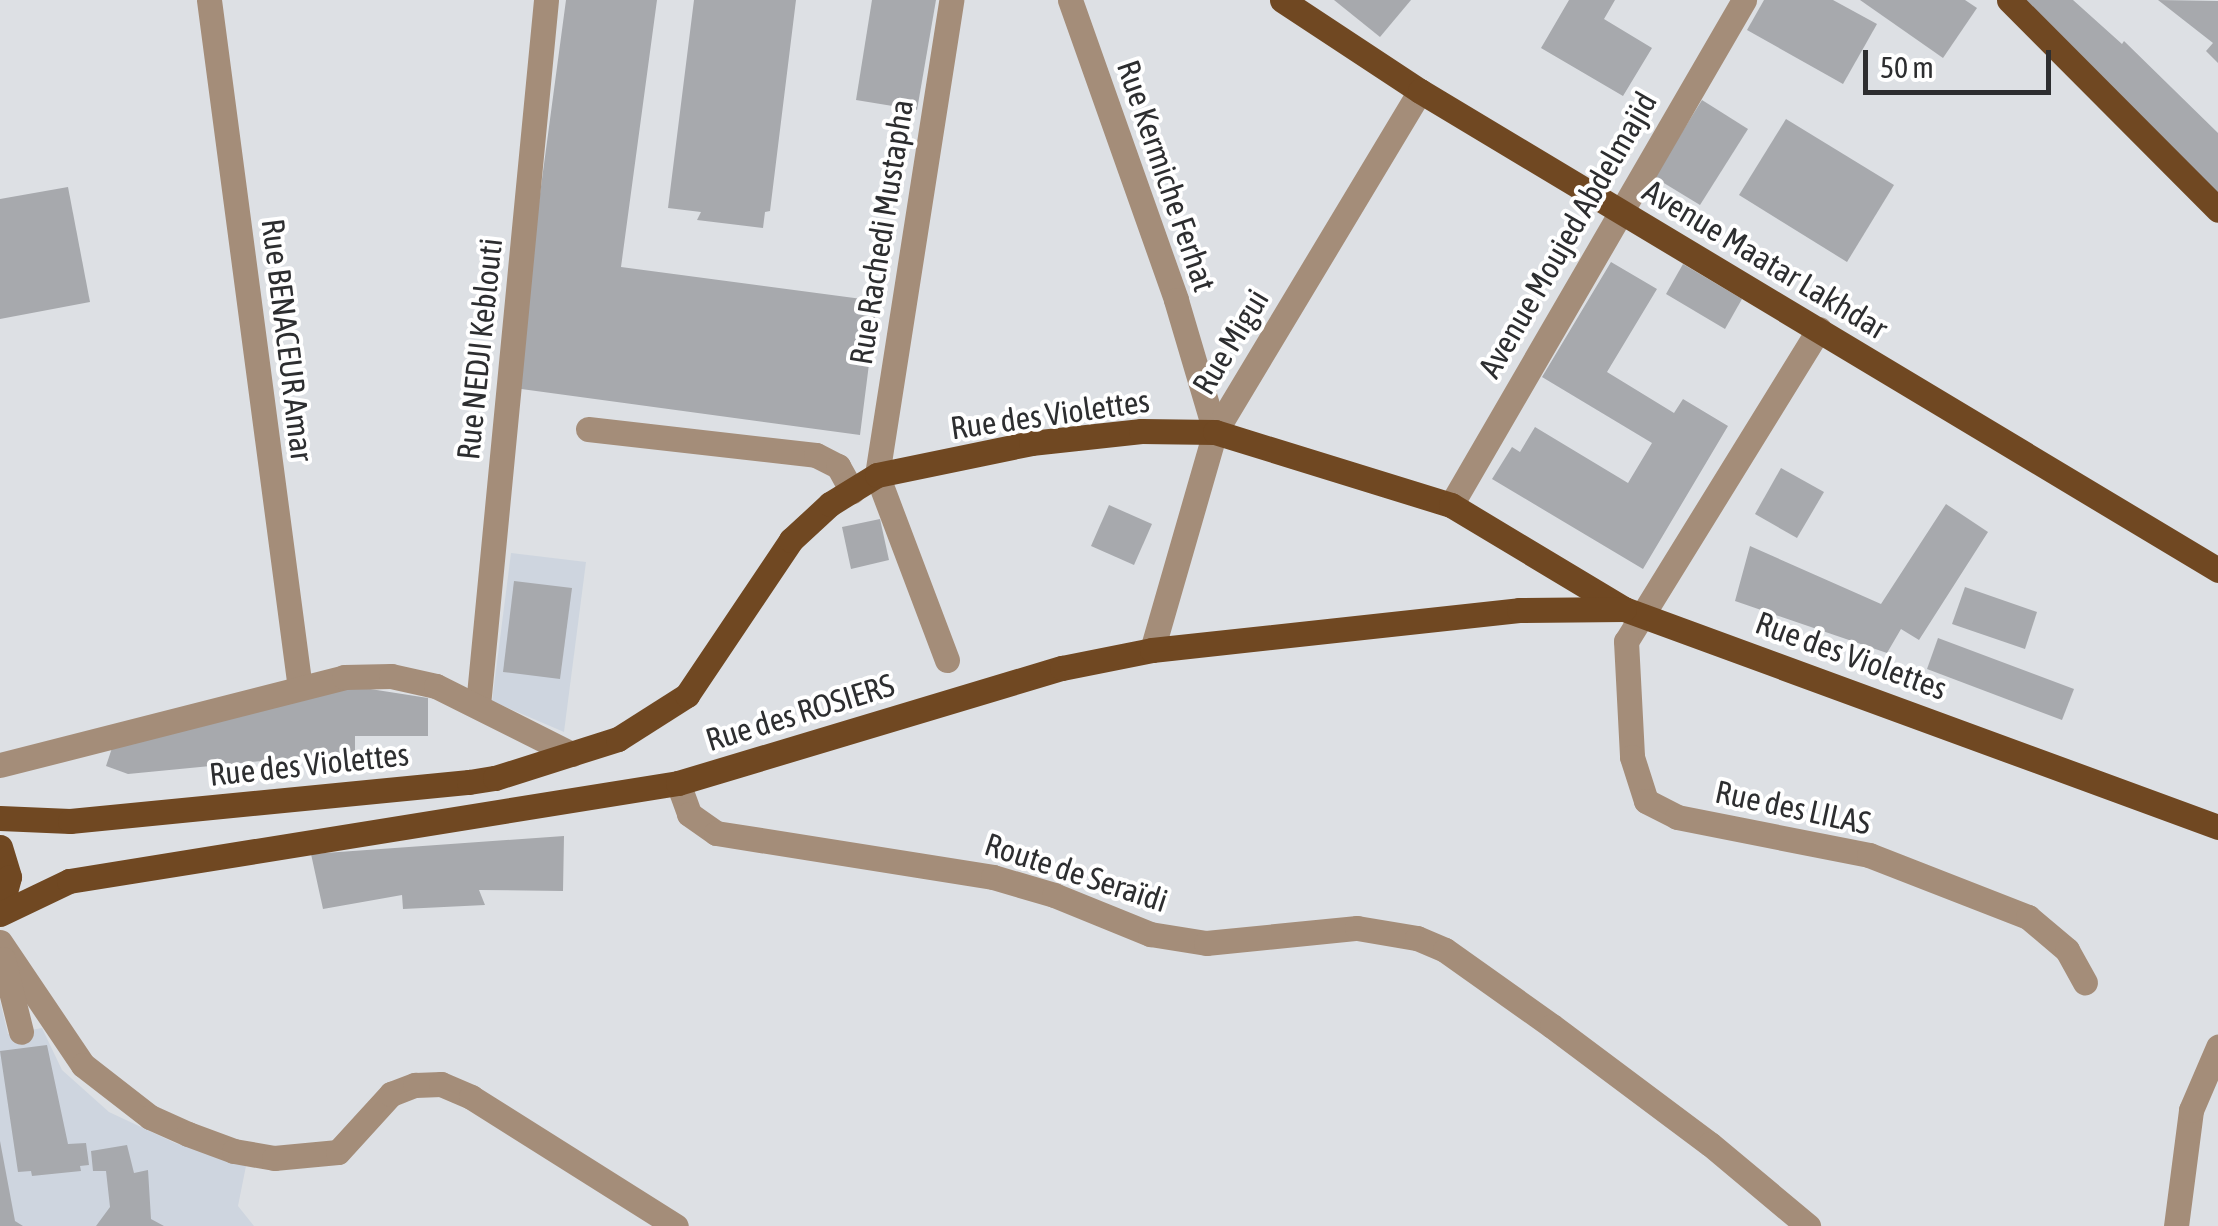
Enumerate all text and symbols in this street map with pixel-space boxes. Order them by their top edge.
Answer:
scale bar [1868,30,2056,92]
text: 50 m [1880,50,1934,84]
street label: Rue Kermiche Ferhat [1108,55,1224,297]
street label: Avenue Moujed Abdelmajid [1471,86,1665,384]
street label: Rue Rachedi Mustapha [842,97,922,367]
street label: Avenue Maatar Lakhdar [1636,172,1894,348]
street label: Rue BENACEUR Amar [253,217,321,463]
street label: Rue NEDJI Keblouti [449,236,511,462]
street label: Rue Migui [1185,283,1277,401]
street label: Rue des Violettes [948,382,1152,448]
street label: Rue des Violettes [1750,604,1952,708]
street label: Rue des ROSIERS [701,666,899,760]
street label: Rue des Violettes [207,735,411,795]
street label: Rue des LILAS [1712,773,1874,843]
street label: Route de Seraïdi [980,825,1172,921]

